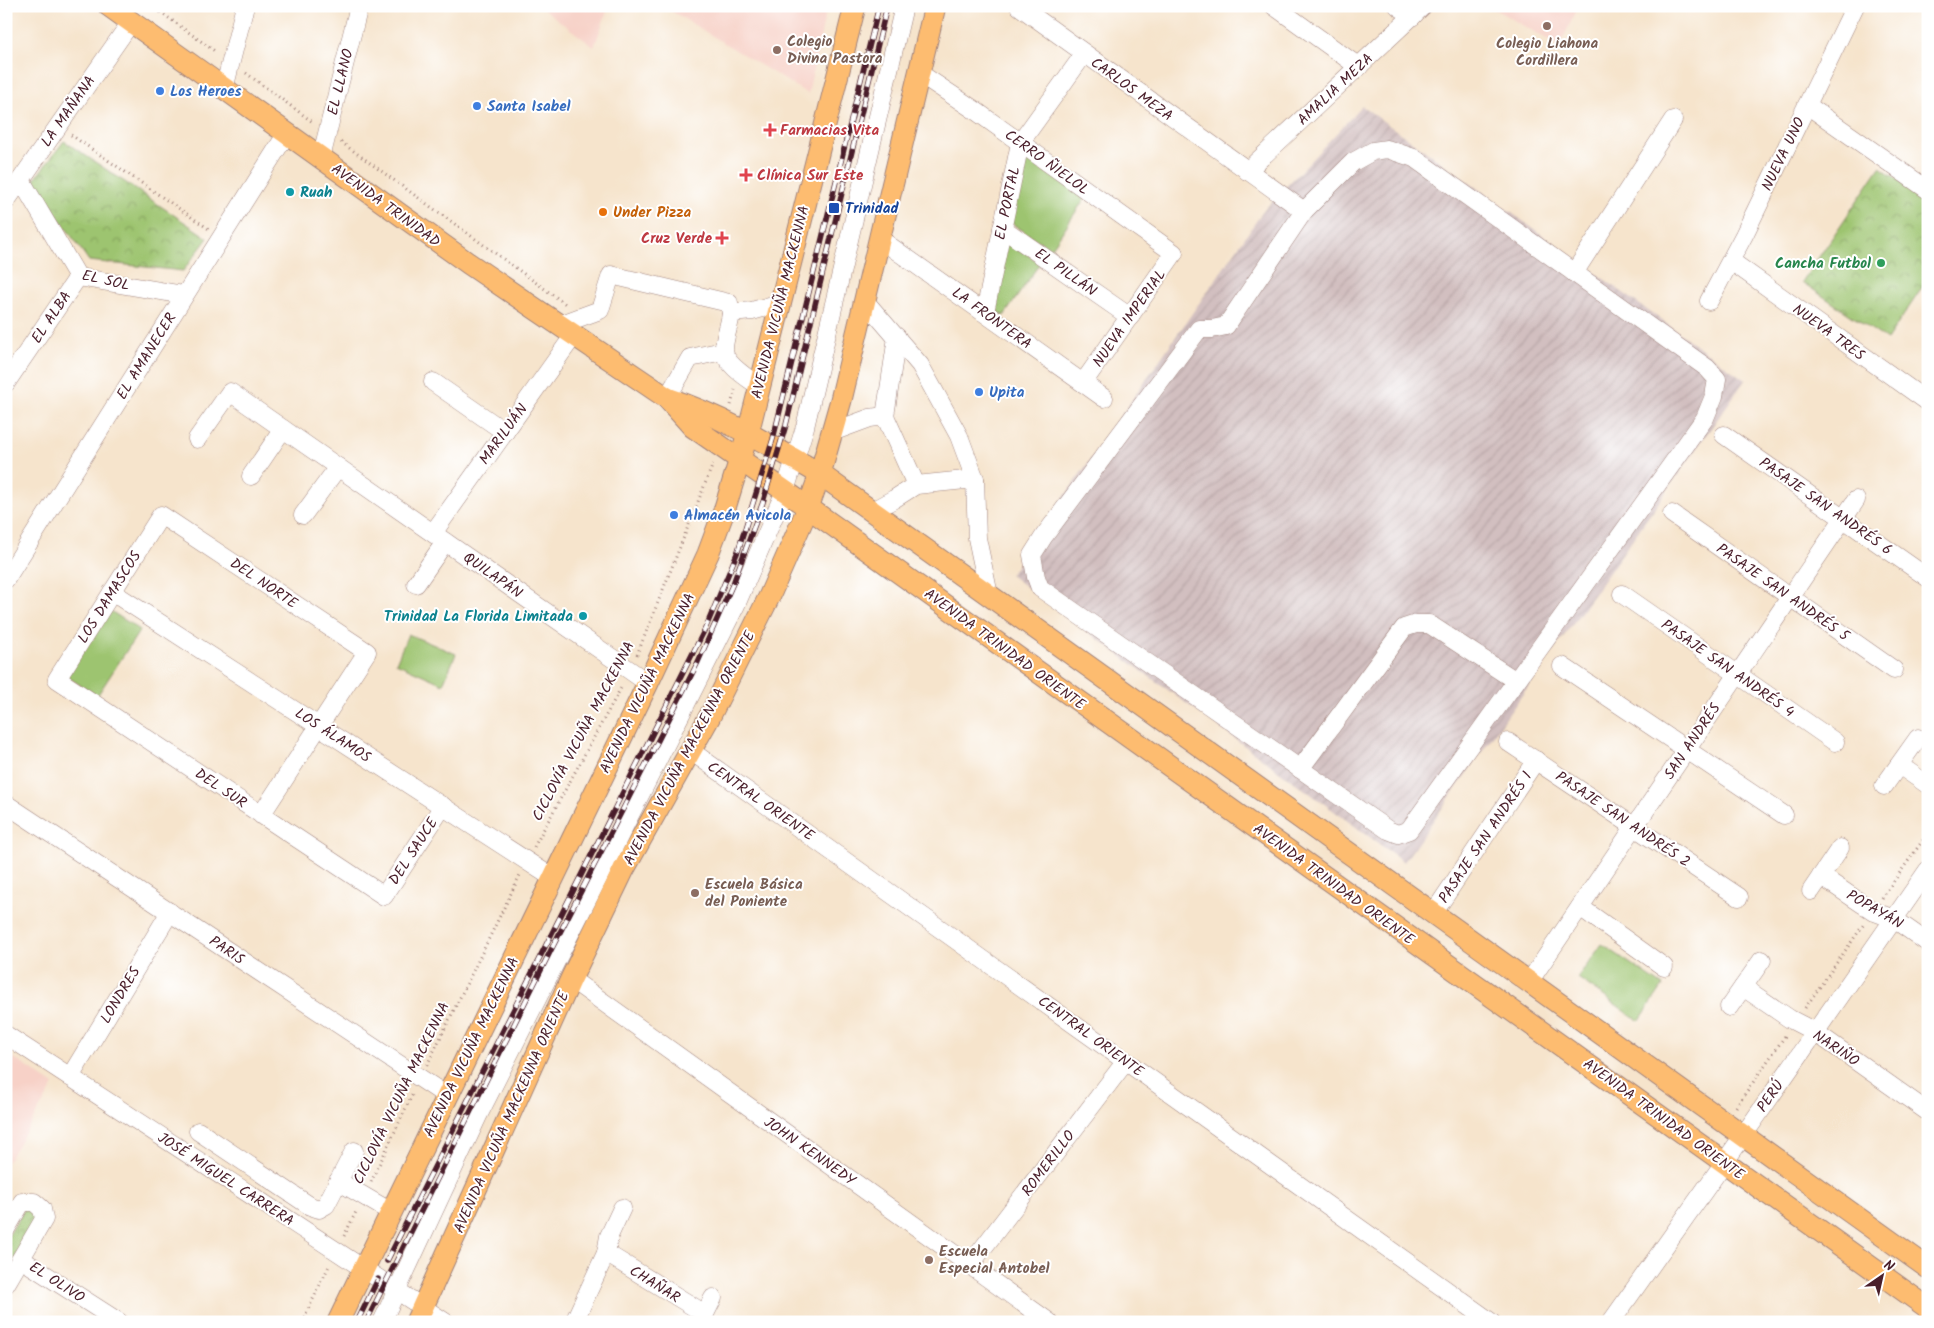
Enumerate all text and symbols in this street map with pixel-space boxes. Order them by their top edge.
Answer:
marker: Colegio Liahona Cordillera [1541,20,1553,32]
place label: Colegio Divina Pastora [787,30,883,71]
place label: Colegio Liahona Cordillera [1496,32,1598,73]
marker: Colegio Divina Pastora [771,44,783,56]
street label: EL LLANO [321,46,361,118]
street label: AMALIA MEZA [1292,48,1379,132]
street label: CARLOS MEZA [1085,52,1178,128]
street label: LA MAÑANA [35,71,102,152]
place label: Los Heroes [170,80,242,104]
marker: Los Heroes [154,85,166,97]
place label: Santa Isabel [487,95,571,119]
marker: Santa Isabel [471,100,483,112]
street label: NUEVA UNO [1756,114,1812,195]
place label: Farmacias Vita [780,119,879,143]
marker: Farmacias Vita [764,124,776,136]
street label: CERRO ÑIELOL [999,124,1094,202]
street label: AVENIDA TRINIDAD [326,158,445,254]
place label: Clínica Sur Este [757,164,864,188]
street label: EL PORTAL [989,164,1027,242]
marker: Clínica Sur Este [739,168,753,182]
place label: Ruah [300,181,332,205]
marker: Ruah [284,186,296,198]
place label: Trinidad [845,197,899,221]
place label: Under Pizza [613,201,691,225]
marker: Trinidad [827,201,841,215]
street label: AVENIDA VICUÑA MACKENNA [745,203,817,401]
marker: Under Pizza [597,206,609,218]
place label: Cruz Verde [641,227,713,251]
marker: Cruz Verde [716,232,728,244]
street label: EL PILLÁN [1029,243,1102,303]
place label: Cancha Futbol [1775,252,1871,276]
marker: Cancha Futbol [1875,257,1887,269]
street label: EL SOL [80,264,132,298]
street label: NUEVA IMPERIAL [1087,265,1173,373]
street label: LA FRONTERA [946,281,1036,356]
street label: EL ALBA [25,286,78,349]
street label: NUEVA TRES [1787,298,1870,367]
street label: EL AMANECER [111,308,183,405]
place label: Upita [989,381,1025,405]
marker: Upita [973,386,985,398]
street label: MARILUÁN [473,399,534,470]
street label: PASAJE SAN ANDRÉS 6 [1754,452,1897,562]
place label: Almacén Avicola [684,504,791,528]
marker: Almacén Avicola [668,509,680,521]
street label: PASAJE SAN ANDRÉS 5 [1711,538,1855,648]
street label: QUILAPÁN [458,546,527,605]
street label: LOS DAMASCOS [72,547,148,649]
street label: DEL NORTE [225,552,303,616]
street label: AVENIDA TRINIDAD ORIENTE [919,583,1091,717]
street label: AVENIDA VICUÑA MACKENNA [594,589,702,778]
place label: Trinidad La Florida Limitada [384,605,573,629]
marker: Trinidad La Florida Limitada [577,610,589,622]
street label: PASAJE SAN ANDRÉS 4 [1656,614,1799,724]
street label: AVENIDA VICUÑA MACKENNA ORIENTE [618,626,763,870]
street label: CICLOVÍA VICUÑA MACKENNA [526,637,642,826]
street label: SAN ANDRÉS [1658,698,1727,785]
street label: LOS ÁLAMOS [290,702,375,770]
street label: CENTRAL ORIENTE [702,756,820,849]
street label: DEL SUR [190,763,252,815]
street label: PASAJE SAN ANDRÉS 2 [1550,766,1695,874]
street label: PASAJE SAN ANDRÉS 1 [1433,767,1539,908]
street label: DEL SAUCE [383,812,445,890]
street label: AVENIDA TRINIDAD ORIENTE [1248,818,1420,952]
place label: Escuela Básica del Poniente [705,873,803,914]
street label: POPAYÁN [1841,884,1908,936]
marker: Escuela Básica del Poniente [689,887,701,899]
street label: PARIS [204,930,249,972]
street label: AVENIDA VICUÑA MACKENNA [418,953,526,1142]
street label: LONDRES [94,962,147,1029]
street label: AVENIDA VICUÑA MACKENNA ORIENTE [448,986,577,1237]
street label: CENTRAL ORIENTE [1032,990,1150,1084]
street label: CICLOVÍA VICUÑA MACKENNA [347,998,457,1189]
street label: NARIÑO [1807,1024,1864,1073]
street label: AVENIDA TRINIDAD ORIENTE [1578,1053,1750,1187]
street label: PERÚ [1751,1075,1791,1118]
street label: JOHN KENNEDY [759,1111,861,1193]
street label: ROMERILLO [1016,1125,1082,1202]
street label: JOSÉ MIGUEL CARRERA [152,1127,299,1233]
place label: Escuela Especial Antobel [939,1240,1050,1281]
north arrow [1856,1250,1906,1300]
marker: Escuela Especial Antobel [923,1254,935,1266]
text: N [1879,1254,1899,1278]
street label: EL OLIVO [24,1256,89,1310]
street label: CHAÑAR [624,1260,685,1310]

